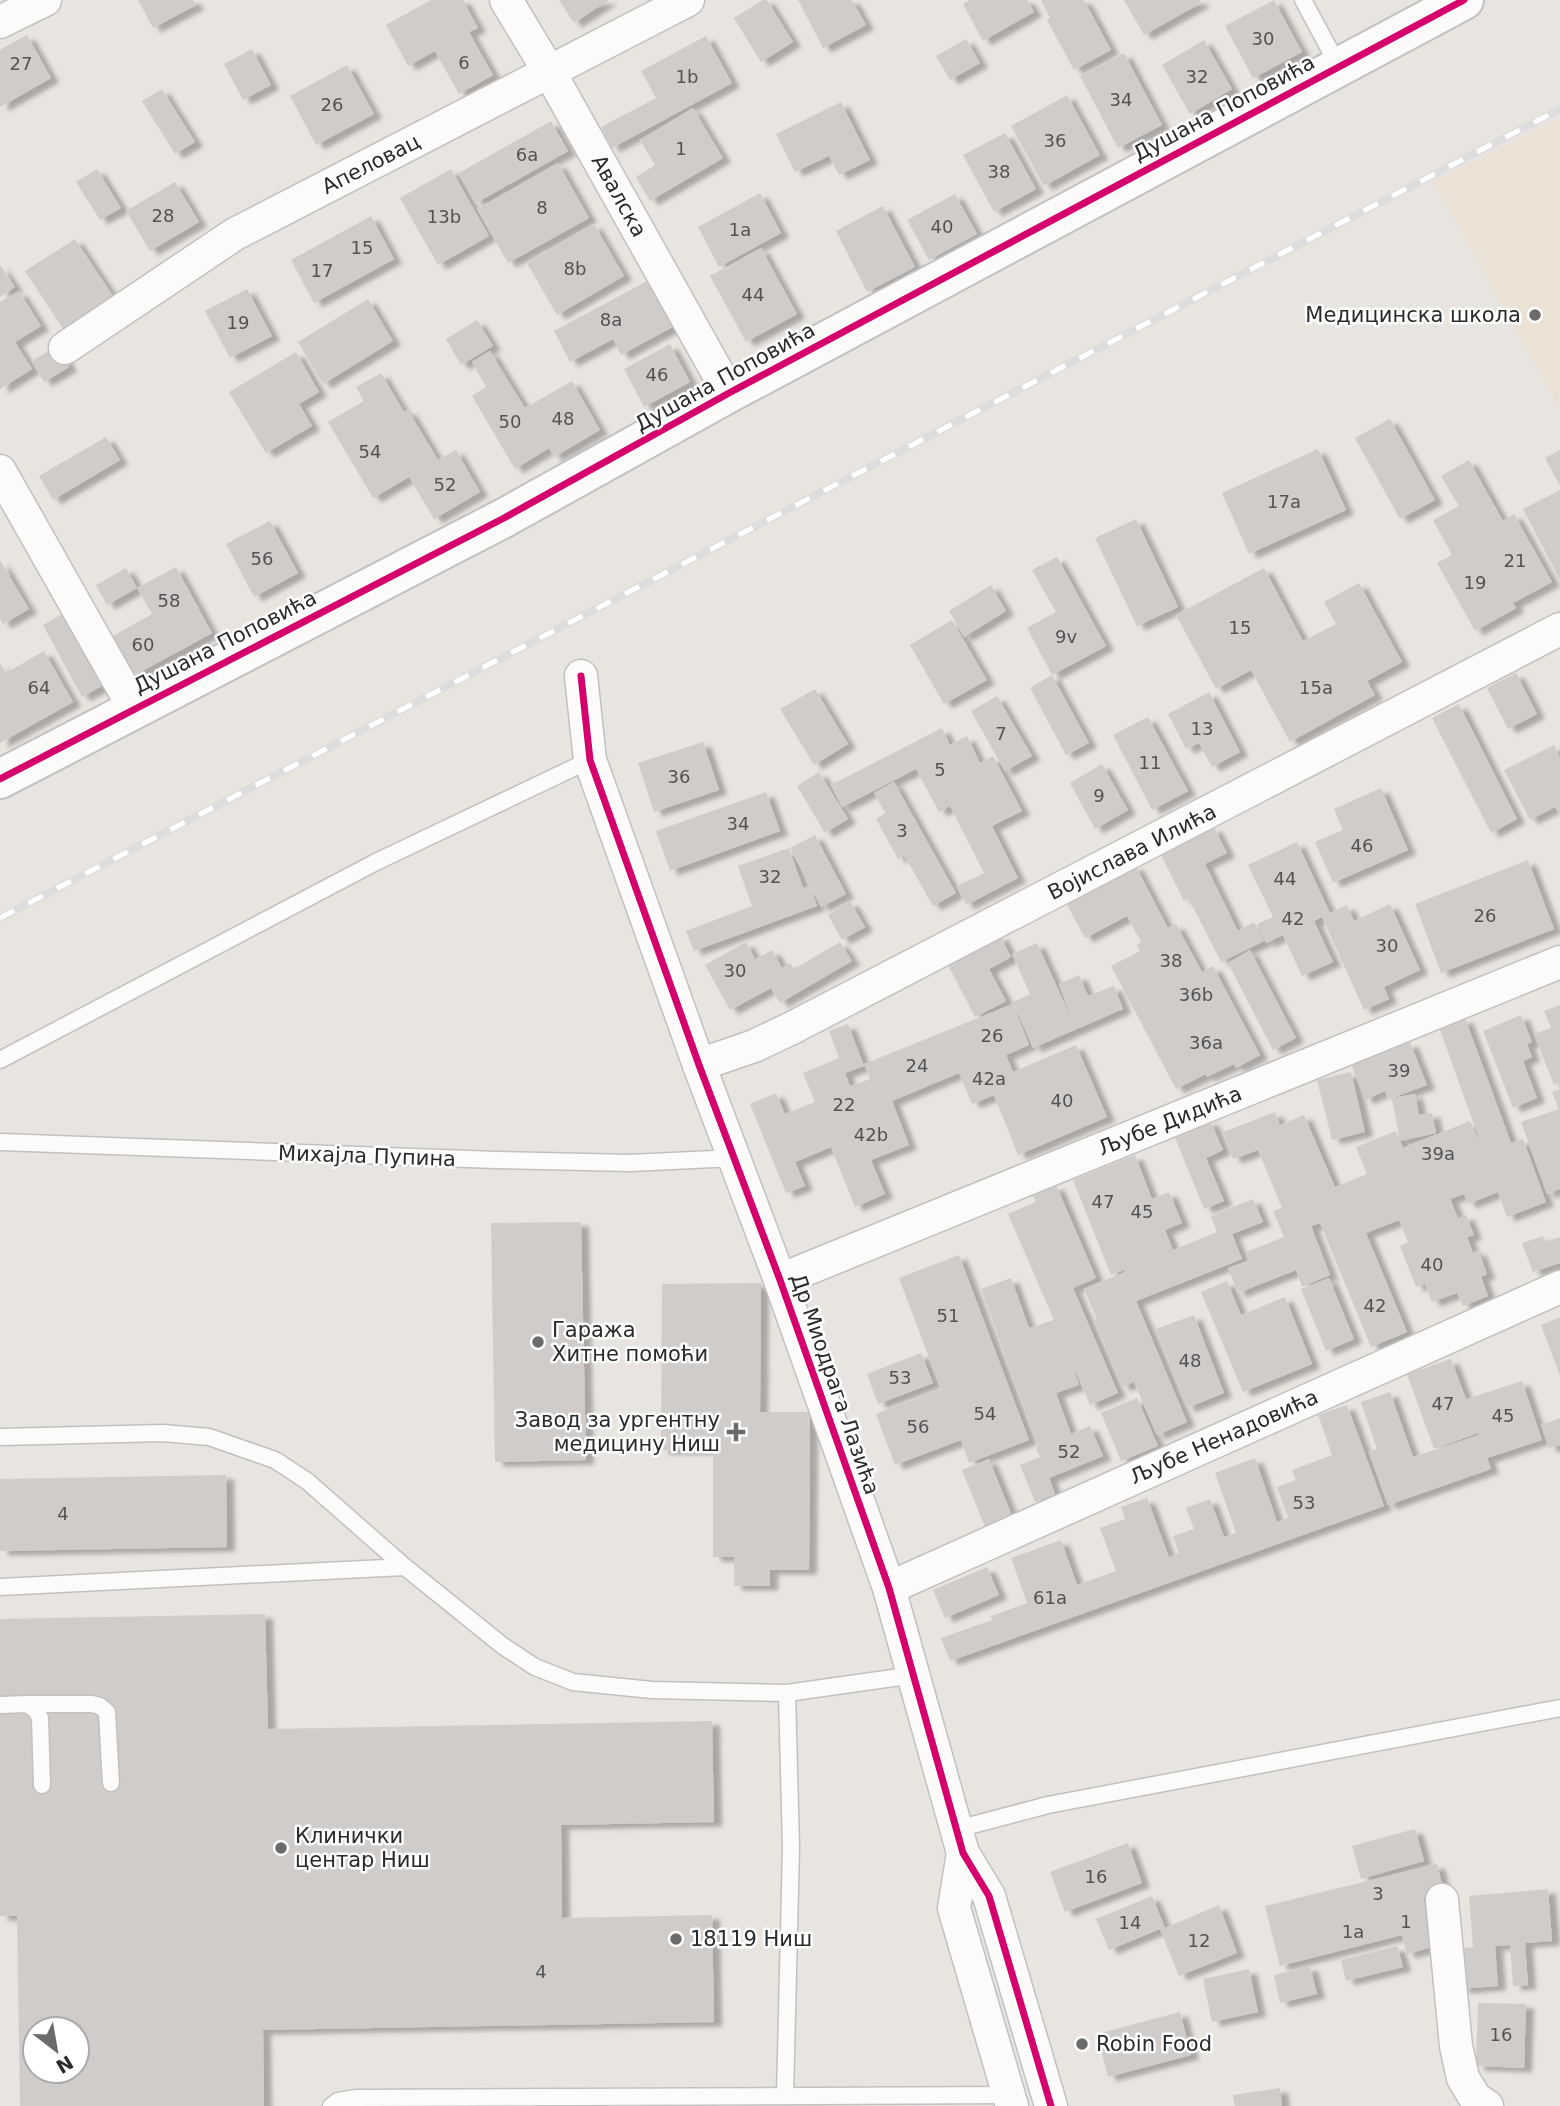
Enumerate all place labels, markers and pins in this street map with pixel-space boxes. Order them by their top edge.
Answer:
place label: Медицинска школа [1305,303,1521,327]
marker: Медицинска школа [1527,307,1543,323]
place label: Гаража Хитне помоћи [552,1318,708,1366]
marker: Гаража Хитне помоћи [530,1334,546,1350]
place label: Завод за ургентну медицину Ниш [515,1408,720,1456]
marker: Завод за ургентну медицину Ниш [726,1422,746,1442]
place label: Клинички центар Ниш [295,1824,430,1872]
marker: Клинички центар Ниш [273,1840,289,1856]
place label: 18119 Ниш [690,1927,812,1951]
marker: 18119 Ниш [668,1931,684,1947]
place label: Robin Food [1096,2032,1212,2056]
marker: Robin Food [1074,2036,1090,2052]

